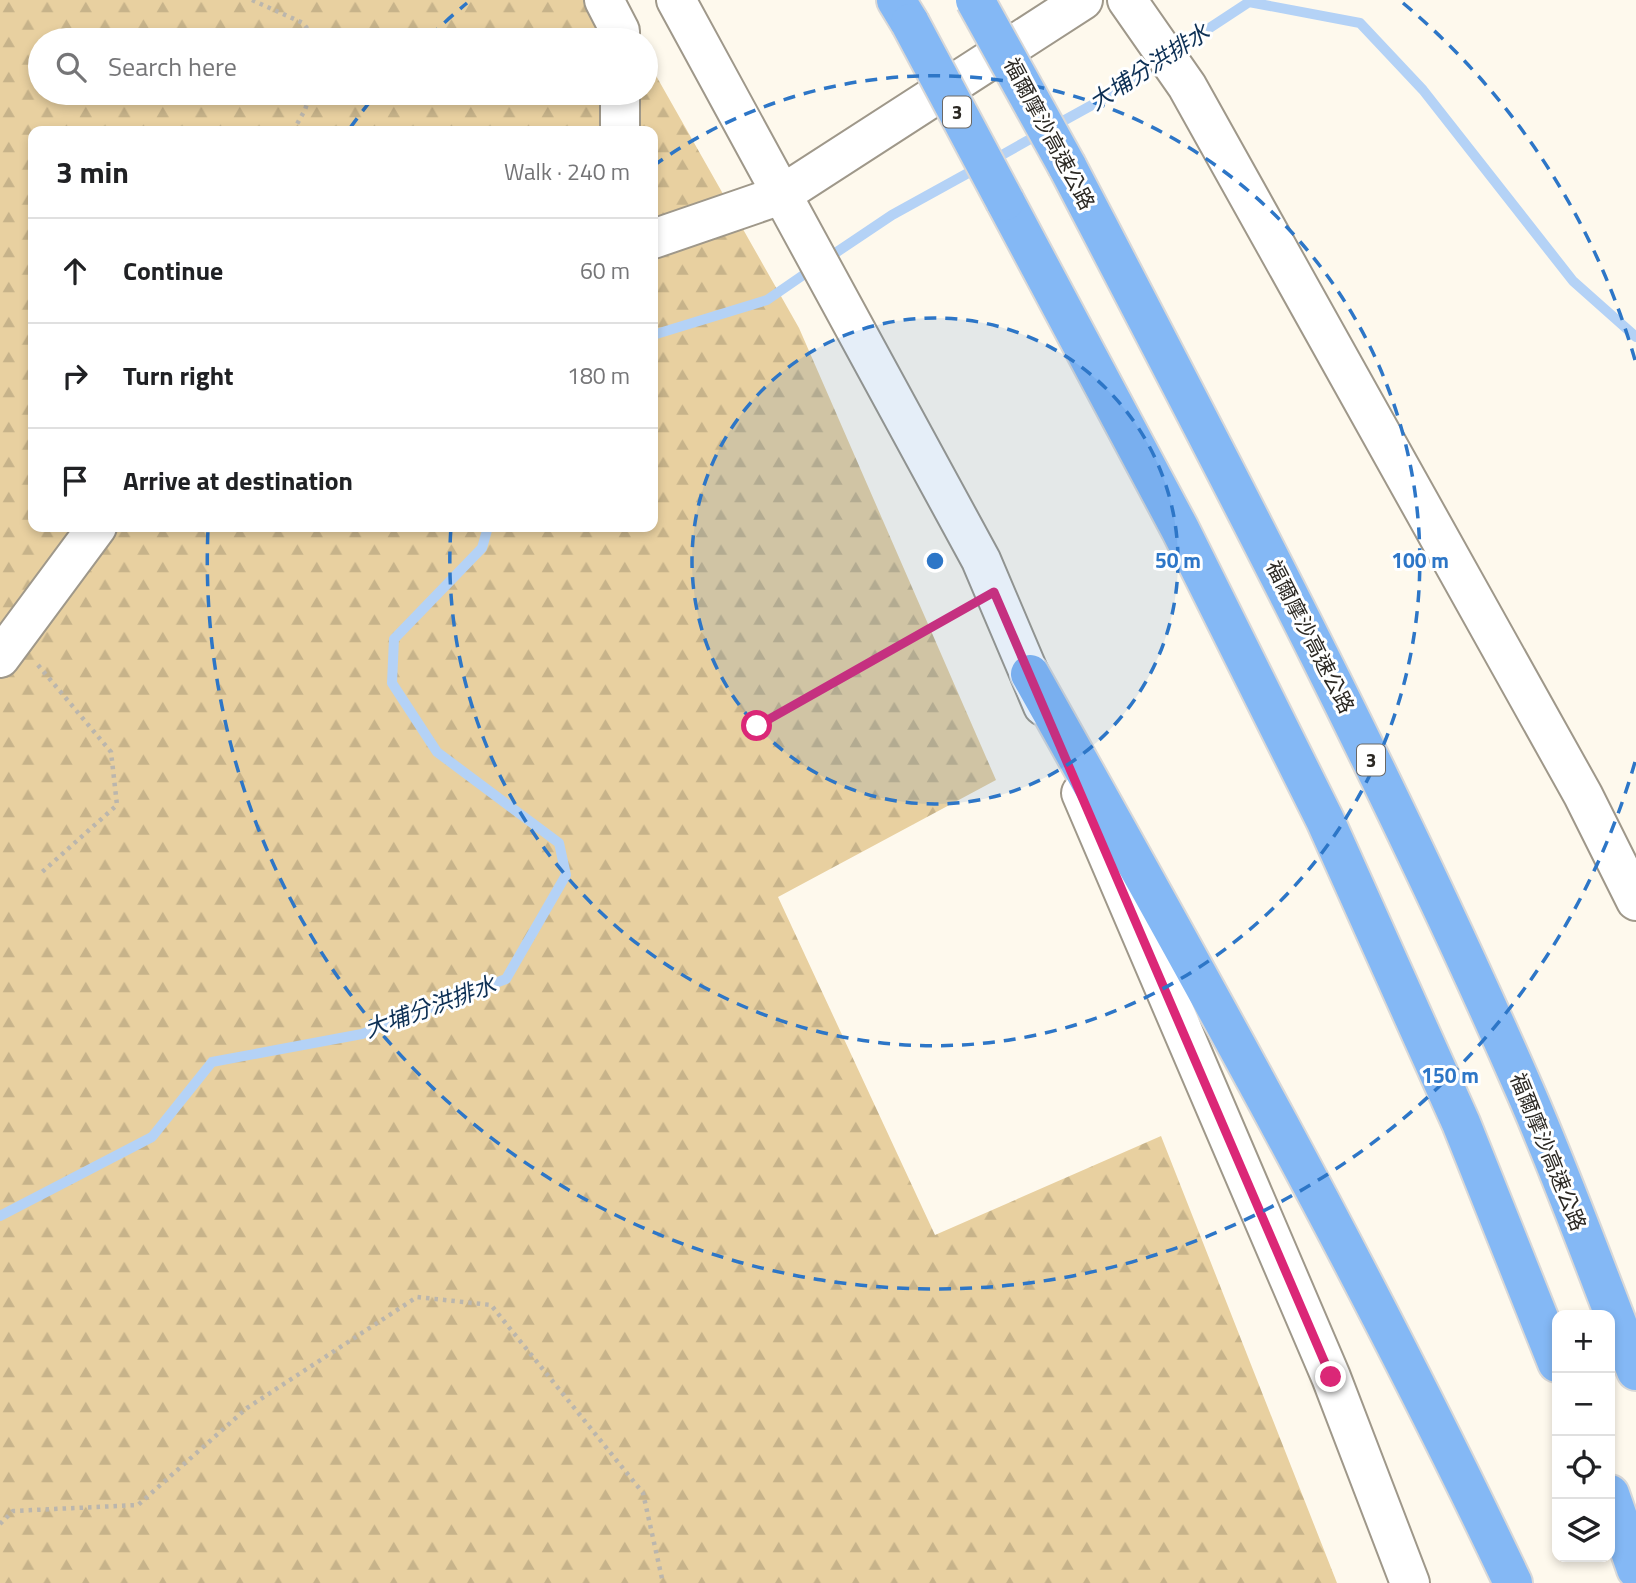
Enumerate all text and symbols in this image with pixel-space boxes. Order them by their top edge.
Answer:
water label: 大埔分洪排水 [1081,14,1217,119]
search box [28,28,658,105]
text: Search here [108,47,237,86]
icon: search [52,48,90,86]
street label: 福爾摩沙高速公路 [996,52,1103,215]
road number: 3 [943,96,971,128]
text: 3 min [56,149,129,195]
text: Walk · 240 m [504,154,630,189]
text: Continue [123,251,223,290]
icon: ahead [56,252,94,290]
text: 60 m [580,253,630,288]
text: Turn right [123,356,234,395]
icon: right [56,357,94,395]
text: 180 m [567,358,630,393]
text: Arrive at destination [123,461,353,500]
icon: arrive [56,462,94,500]
text: 50 m [1155,544,1201,576]
text: 100 m [1391,544,1449,576]
centre of rings [923,549,947,573]
street label: 福爾摩沙高速公路 [1258,554,1363,719]
route start [741,710,772,741]
road number: 3 [1357,744,1385,776]
water label: 大埔分洪排水 [359,966,502,1047]
text: 150 m [1421,1059,1479,1091]
street label: 福爾摩沙高速公路 [1503,1068,1595,1236]
map controls [1552,1310,1615,1562]
button: + [1552,1310,1615,1373]
route end [1315,1361,1346,1392]
button: − [1552,1373,1615,1436]
button: locate [1552,1436,1615,1499]
button: layers [1552,1499,1615,1562]

